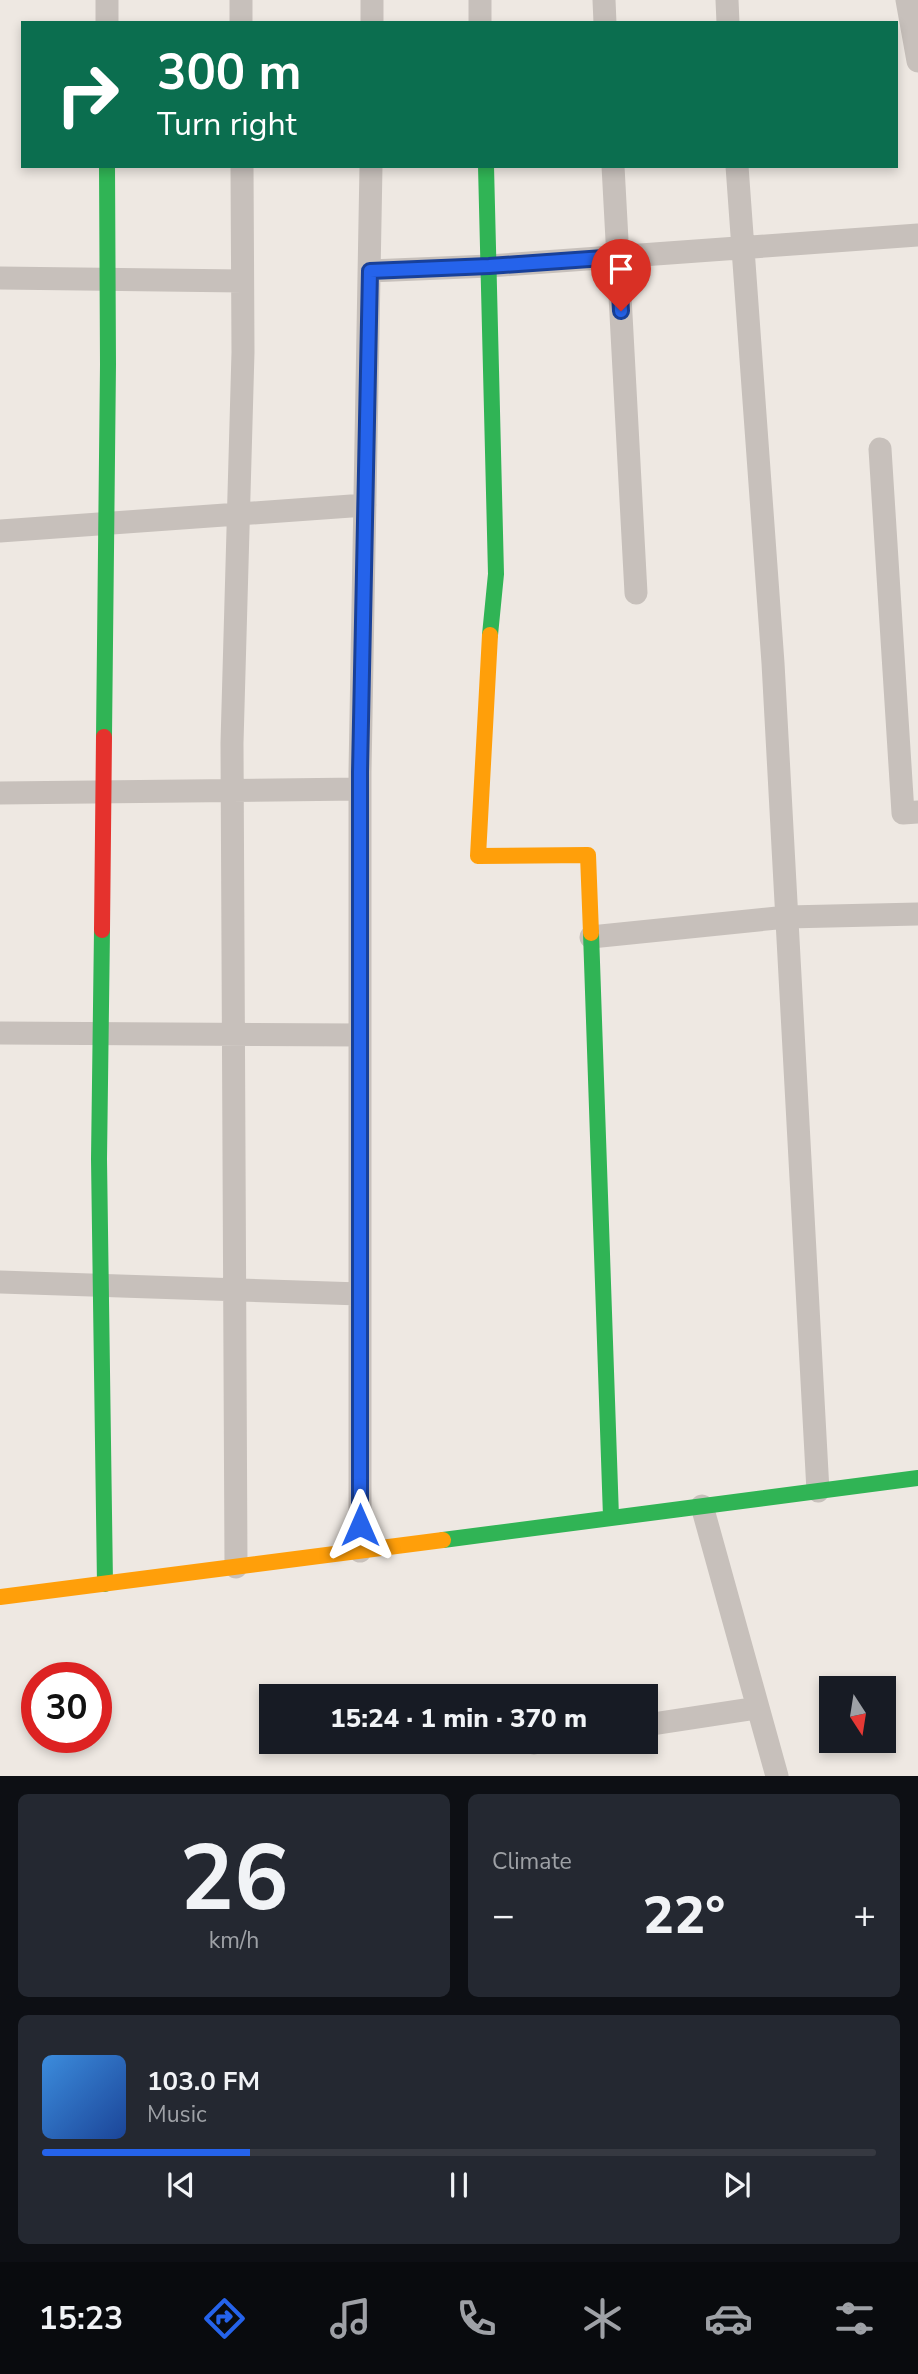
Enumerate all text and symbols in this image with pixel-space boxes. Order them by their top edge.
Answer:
text: 300 m [157,39,301,106]
icon: right [42,49,133,140]
text: Turn right [157,103,297,146]
pin [591,239,651,311]
icon: arrive [602,250,640,288]
position arrow [323,1488,397,1562]
speed limit sign: 30 [21,1662,112,1753]
north arrow [819,1676,896,1754]
map controls [819,1676,896,1753]
text: 15:24 · 1 min · 370 m [330,1701,587,1736]
text: 26 [179,1817,289,1941]
text: Climate [492,1846,572,1877]
text: 22° [643,1880,725,1951]
text: − [492,1890,515,1941]
text: + [853,1890,876,1941]
text: km/h [209,1925,259,1956]
text: 103.0 FM [147,2064,260,2099]
text: Music [147,2099,207,2130]
icon: previous [162,2166,200,2204]
icon: pause [440,2166,478,2204]
icon: next [718,2166,756,2204]
icon: directions [200,2294,249,2343]
icon: music [326,2294,375,2343]
icon: phone [452,2294,501,2343]
icon: climate [578,2294,627,2343]
icon: car [704,2294,753,2343]
icon: filters [830,2294,879,2343]
text: 15:23 [39,2297,123,2340]

